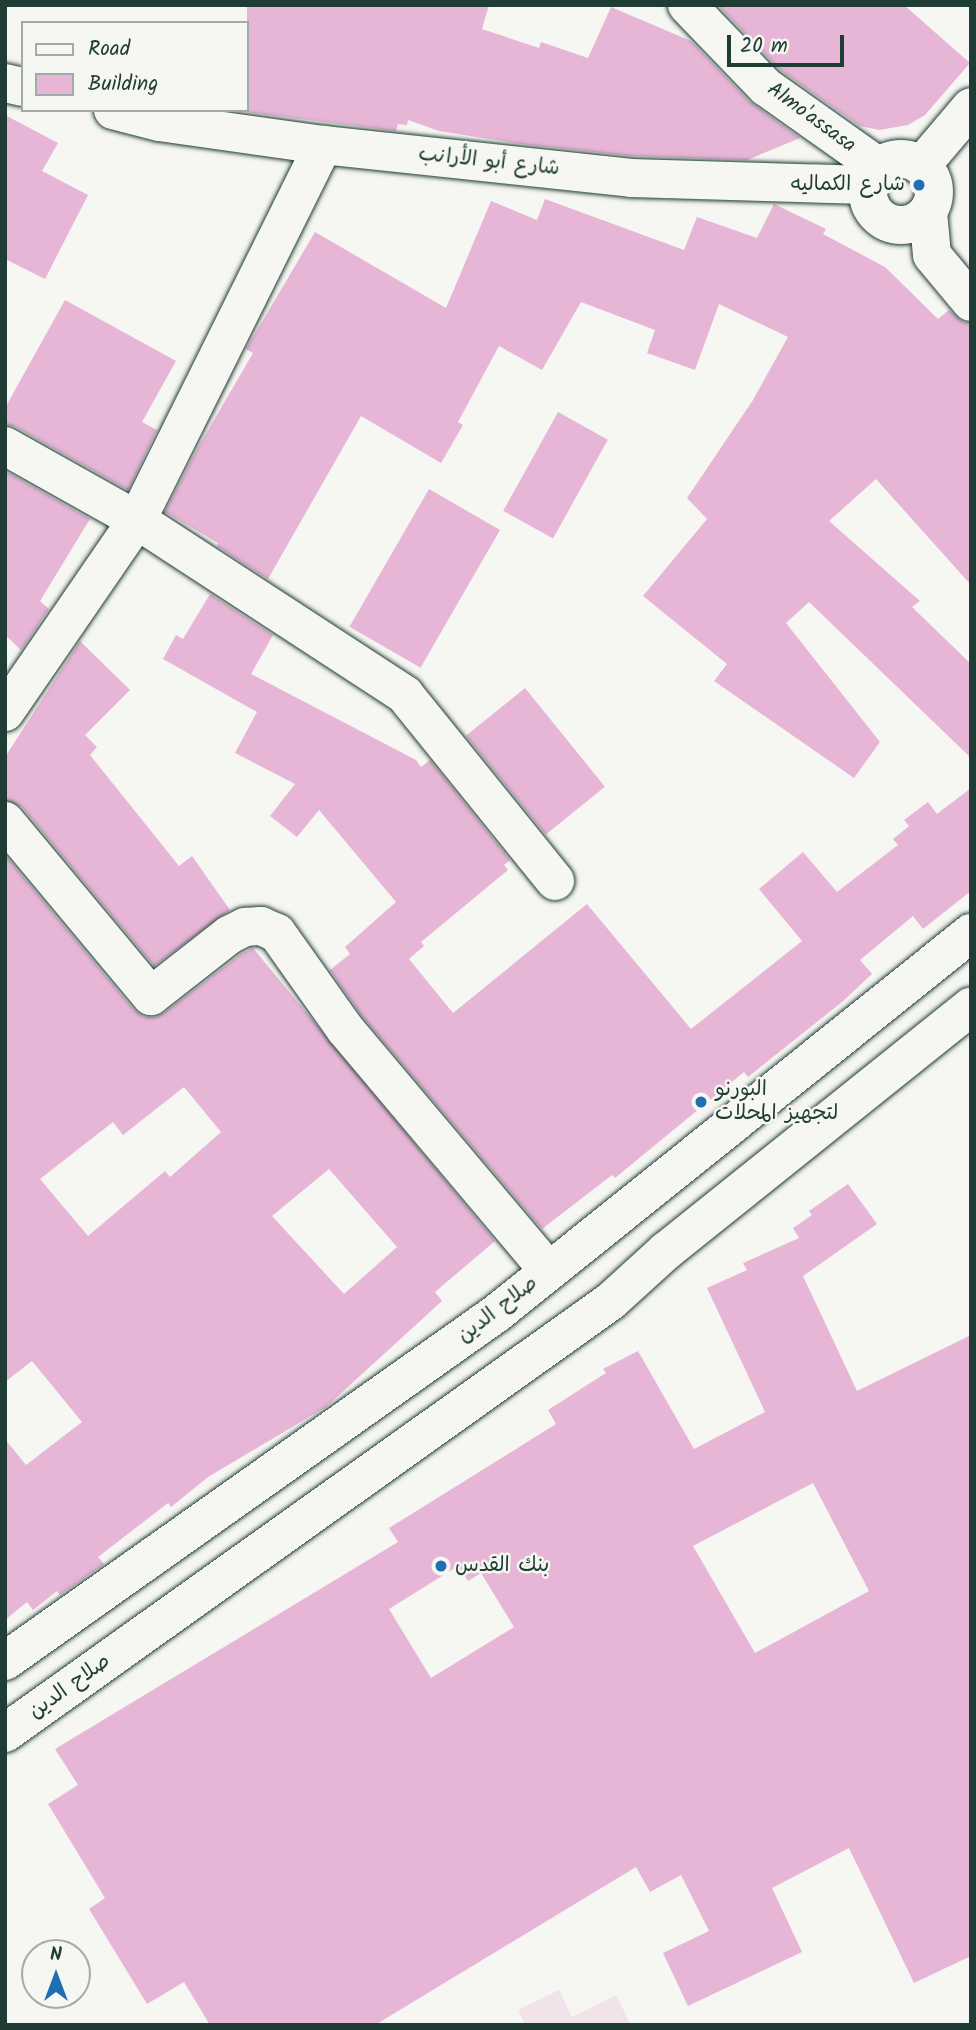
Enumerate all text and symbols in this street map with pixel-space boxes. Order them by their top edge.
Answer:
legend [21,21,248,112]
scale bar [731,21,848,65]
text: 20 m [740,30,788,63]
text: Road [88,33,130,66]
text: Building [88,68,158,101]
street label: Almo'assasa [762,77,860,159]
street label: شارع أبو الأرانب [417,142,561,182]
place label: شارع الكماليه [790,172,905,198]
marker: شارع الكماليه [911,177,927,193]
place label: البورنو لتجهيز المحلات [715,1077,838,1127]
marker: البورنو لتجهيز المحلات [693,1094,709,1110]
street label: صلاح الدين [453,1271,543,1349]
place label: بنك القدس [455,1553,549,1579]
marker: بنك القدس [433,1558,449,1574]
street label: صلاح الدين [24,1649,116,1725]
north arrow [21,1939,91,2009]
text: N [50,1940,62,1970]

